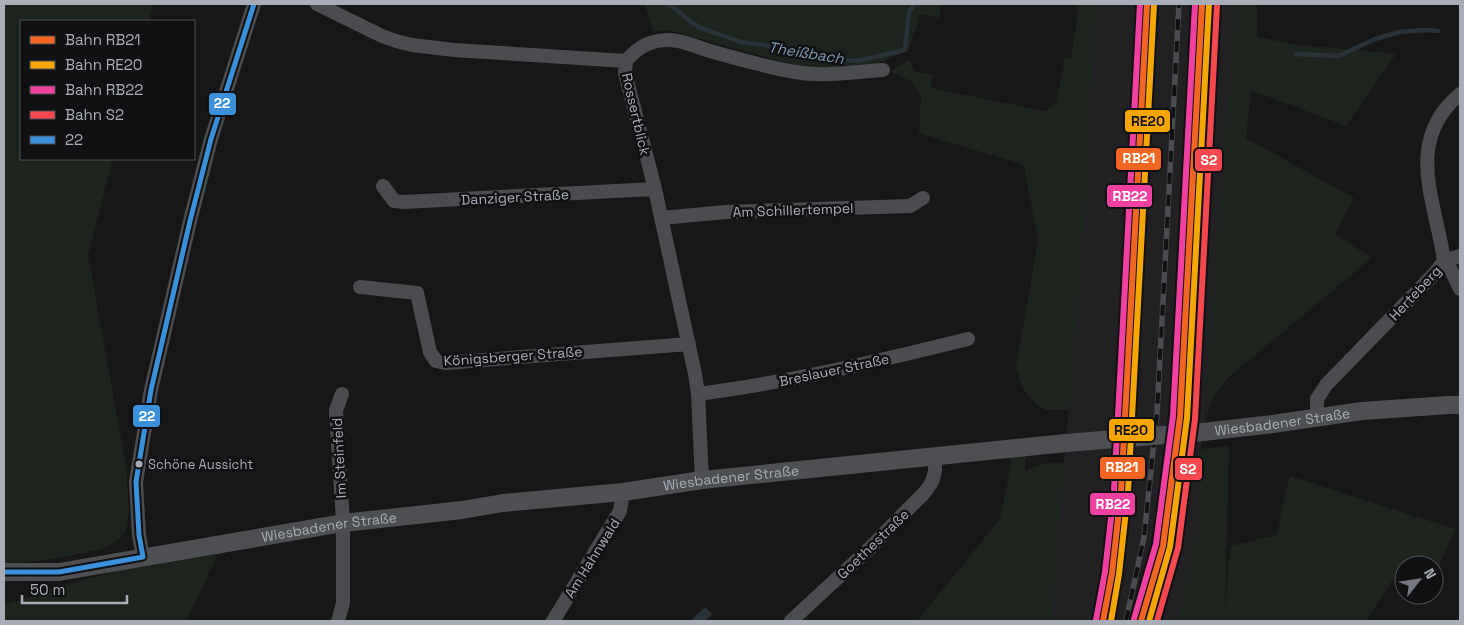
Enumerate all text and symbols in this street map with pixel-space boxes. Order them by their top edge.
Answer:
legend [20,20,195,160]
text: Bahn RB21 [65,30,140,49]
water label: Theißbach [767,37,846,68]
text: Bahn RE20 [65,55,142,74]
street label: Rossertblick [618,71,654,157]
text: Bahn RB22 [65,80,143,99]
line badge: 22 [208,92,237,116]
text: 22 [214,94,230,112]
text: Bahn S2 [65,105,124,124]
line badge: RE20 [1124,109,1171,133]
text: RE20 [1131,112,1165,130]
text: 22 [65,130,83,149]
line badge: RB21 [1115,147,1162,171]
line badge: S2 [1194,148,1223,172]
text: RB21 [1123,149,1155,167]
text: S2 [1201,151,1217,169]
line badge: RB22 [1106,184,1153,208]
street label: Danziger Straße [461,185,569,209]
text: RB22 [1113,187,1147,205]
street label: Am Schillertempel [732,199,854,221]
street label: Herteberg [1385,262,1445,324]
street label: Königsberger Straße [443,342,583,370]
street label: Breslauer Straße [777,350,891,390]
line badge: 22 [132,404,161,428]
street label: Wiesbadener Straße [1214,404,1351,440]
text: 22 [139,407,155,425]
street label: Im Steinfeld [328,417,350,499]
line badge: RE20 [1108,418,1155,442]
text: RE20 [1114,421,1148,439]
place label: Schöne Aussicht [148,456,253,473]
line badge: RB21 [1099,456,1146,480]
line badge: S2 [1174,457,1203,481]
text: RB21 [1106,458,1138,476]
marker: Schöne Aussicht [134,459,144,469]
text: S2 [1180,460,1196,478]
street label: Wiesbadener Straße [662,461,800,495]
line badge: RB22 [1089,492,1136,516]
text: RB22 [1096,495,1130,513]
street label: Goethestraße [833,505,913,583]
street label: Wiesbadener Straße [260,508,398,546]
street label: Am Hahnwald [560,515,624,601]
north arrow [1394,555,1444,605]
text: N [1420,565,1440,582]
scale bar [22,572,128,604]
text: 50 m [30,580,65,599]

